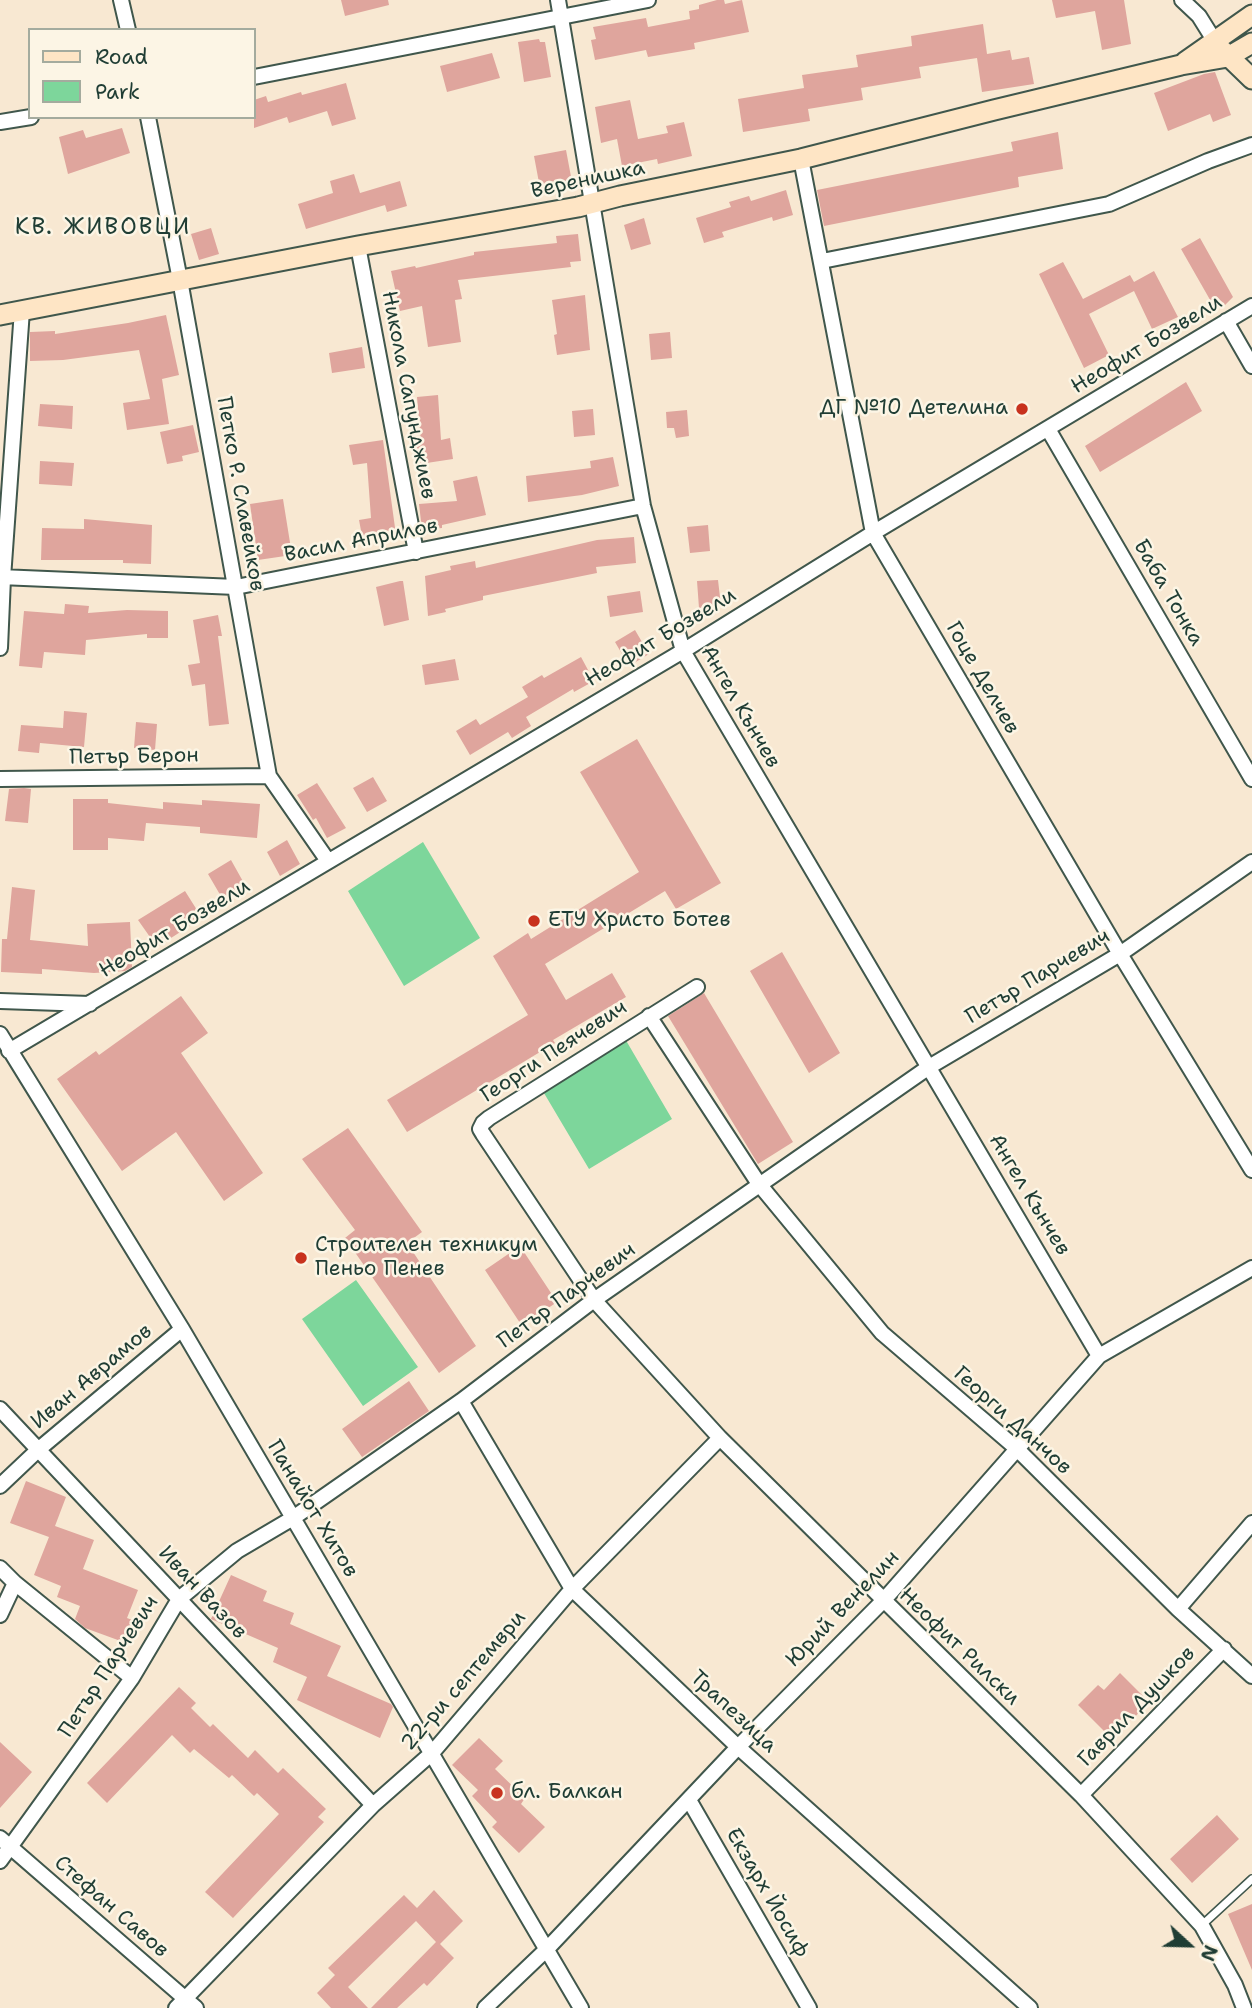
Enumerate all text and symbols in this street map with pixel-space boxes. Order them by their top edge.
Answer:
legend [28,28,256,119]
text: Road [95,43,148,71]
text: Park [95,78,140,106]
street label: Веренишка [529,156,647,204]
district label: КВ. ЖИВОВЦИ [16,214,190,242]
street label: Никола Сапунджиев [375,289,441,501]
street label: Неофит Бозвели [1067,290,1227,400]
street label: Петко Р. Славейков [210,395,270,593]
place label: ДГ №10 Детелина [820,396,1008,422]
marker: ДГ №10 Детелина [1014,401,1030,417]
street label: Васил Априлов [282,514,440,568]
street label: Баба Тонка [1127,535,1209,651]
street label: Неофит Бозвели [581,583,741,693]
street label: Гоце Делчев [940,617,1024,739]
street label: Ангел Кънчев [695,641,785,773]
street label: Петър Берон [69,743,199,771]
street label: Неофит Бозвели [95,874,255,984]
place label: ЕТУ Христо Ботев [548,908,731,934]
marker: ЕТУ Христо Ботев [526,913,542,929]
street label: Петър Парчевич [961,924,1115,1030]
street label: Георги Пеячевич [476,995,632,1109]
street label: Ангел Кънчев [983,1130,1075,1260]
place label: Строителен техникум Пеньо Пенев [315,1233,538,1283]
street label: Петър Парчевич [493,1238,641,1354]
marker: Строителен техникум Пеньо Пенев [293,1250,309,1266]
street label: Иван Аврамов [26,1319,158,1435]
street label: Георги Данчов [948,1361,1076,1481]
street label: Панайот Хитов [261,1436,363,1582]
street label: Иван Вазов [153,1541,251,1645]
street label: Юрий Венелин [781,1546,905,1672]
street label: Неофит Рилски [893,1583,1025,1711]
street label: Петър Парчевич [54,1591,164,1743]
street label: 22-ри септември [396,1606,532,1756]
street label: Гаврил Душков [1073,1642,1201,1772]
street label: Трапезица [684,1665,782,1759]
place label: бл. Балкан [511,1780,623,1806]
marker: бл. Балкан [489,1785,505,1801]
street label: Екзарх Йосиф [720,1824,814,1962]
street label: Стефан Савов [49,1851,173,1963]
north arrow [1154,1910,1224,1980]
text: N [1195,1941,1223,1965]

